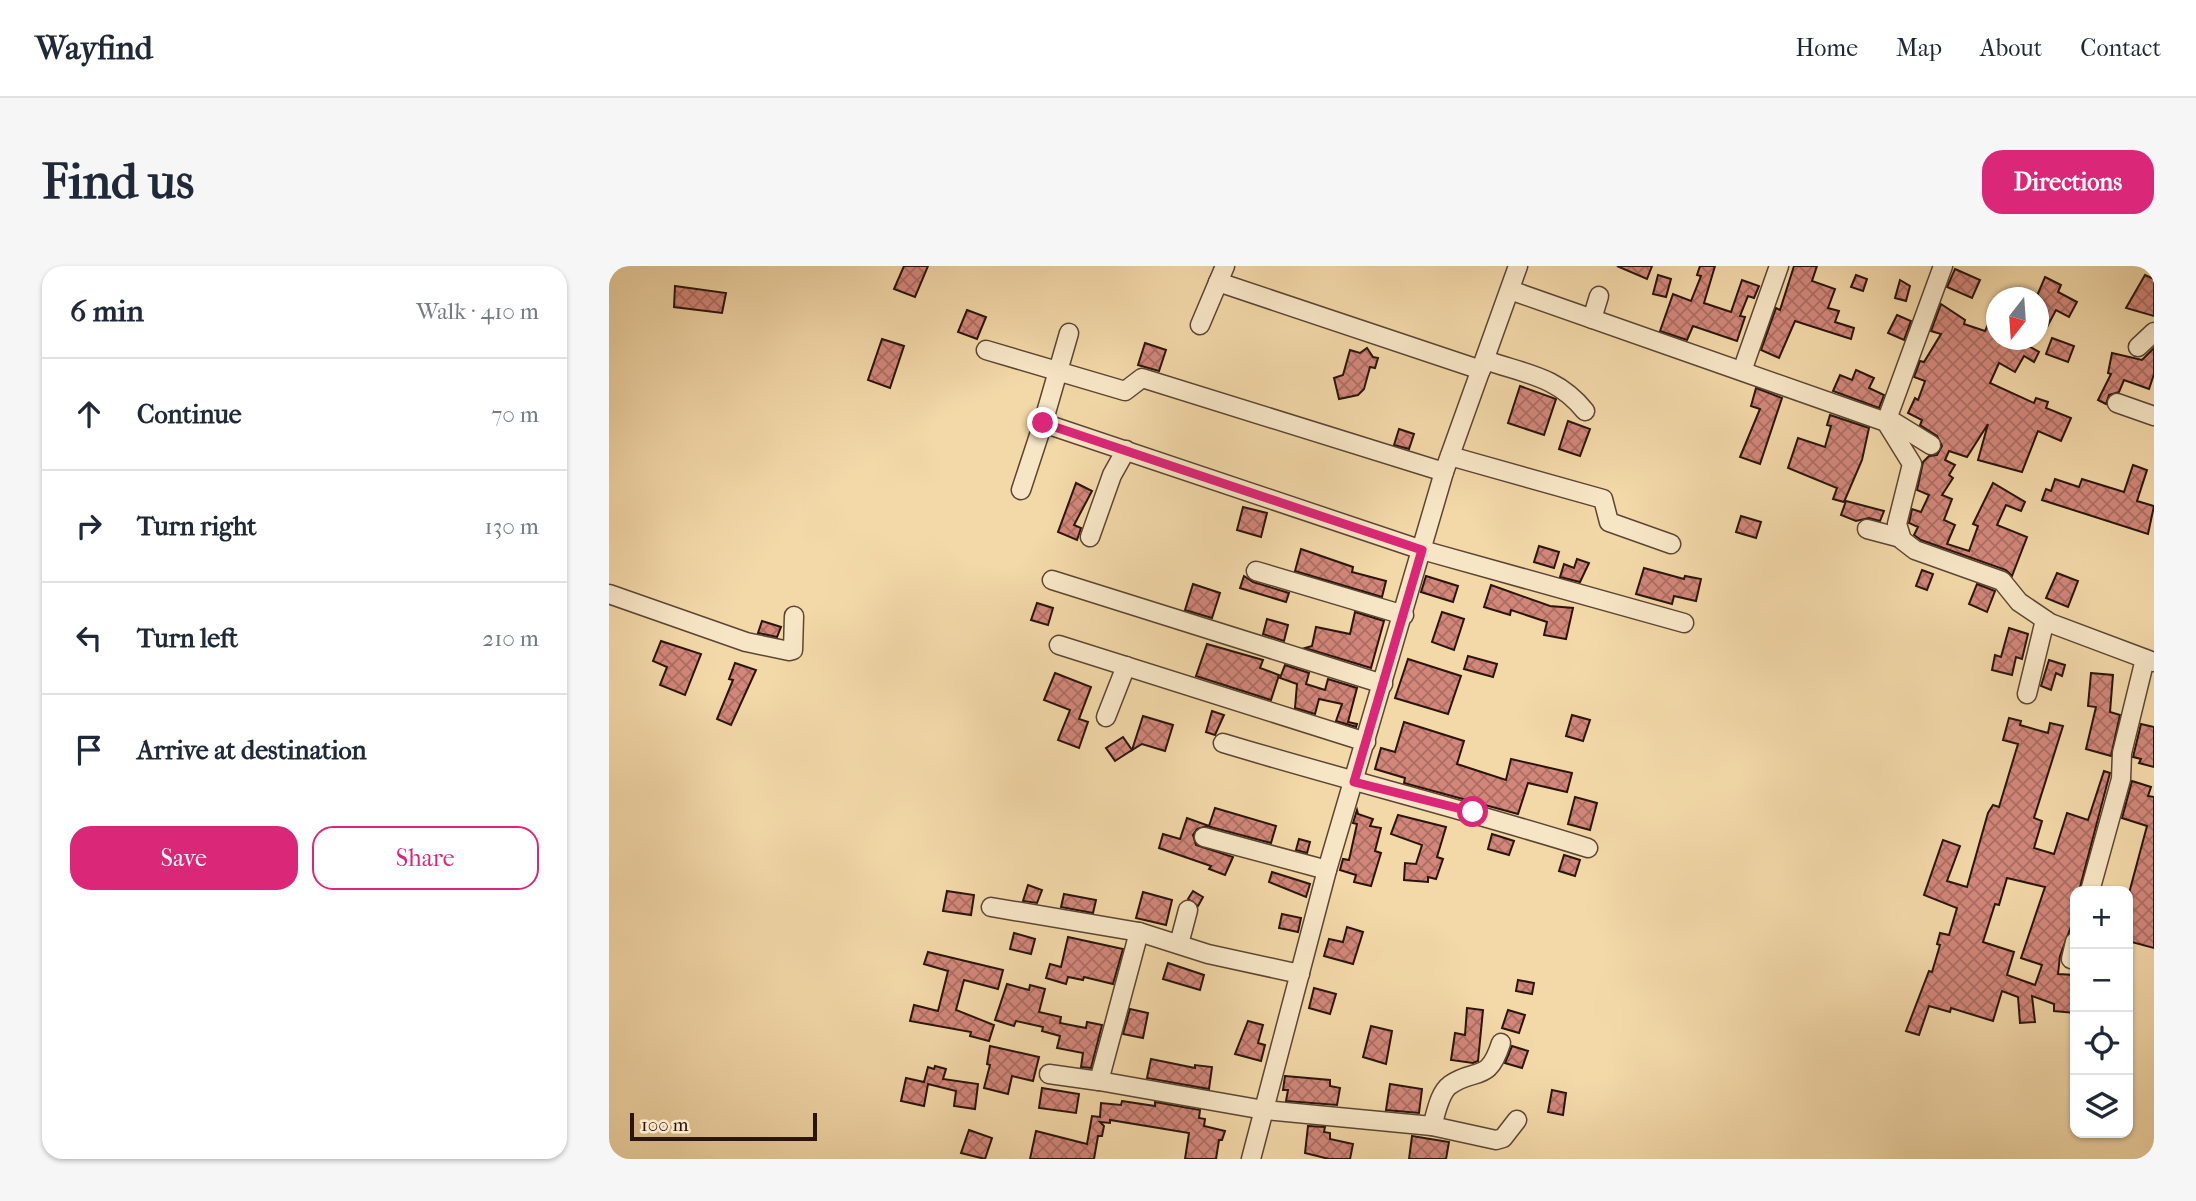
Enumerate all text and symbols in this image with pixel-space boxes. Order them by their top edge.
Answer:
text: Wayfind [35,29,153,68]
text: Home [1796,34,1858,62]
text: Map [1896,34,1942,62]
text: About [1980,34,2042,62]
text: Contact [2080,34,2161,62]
button: Directions [1982,150,2154,214]
text: Find us [42,153,194,211]
north arrow [1986,287,2049,350]
text: 6 min [70,294,144,329]
text: Walk · 410 m [416,298,539,325]
icon: ahead [70,395,108,433]
text: Continue [137,399,242,430]
text: 70 m [491,401,539,428]
route end [1027,407,1058,438]
icon: right [70,507,108,545]
text: Turn right [137,511,257,542]
text: 130 m [485,513,539,540]
icon: left [70,619,108,657]
text: Turn left [137,623,238,654]
text: 210 m [482,625,539,652]
icon: arrive [70,731,108,769]
text: Arrive at destination [137,735,367,766]
route start [1457,796,1488,827]
button: Save [70,826,298,890]
button: Share [312,826,539,890]
map controls [2070,886,2133,1138]
button: + [2070,886,2133,949]
button: − [2070,949,2133,1012]
button: locate [2070,1012,2133,1075]
button: layers [2070,1075,2133,1138]
scale bar [630,1110,817,1142]
text: 100 m [641,1114,689,1136]

